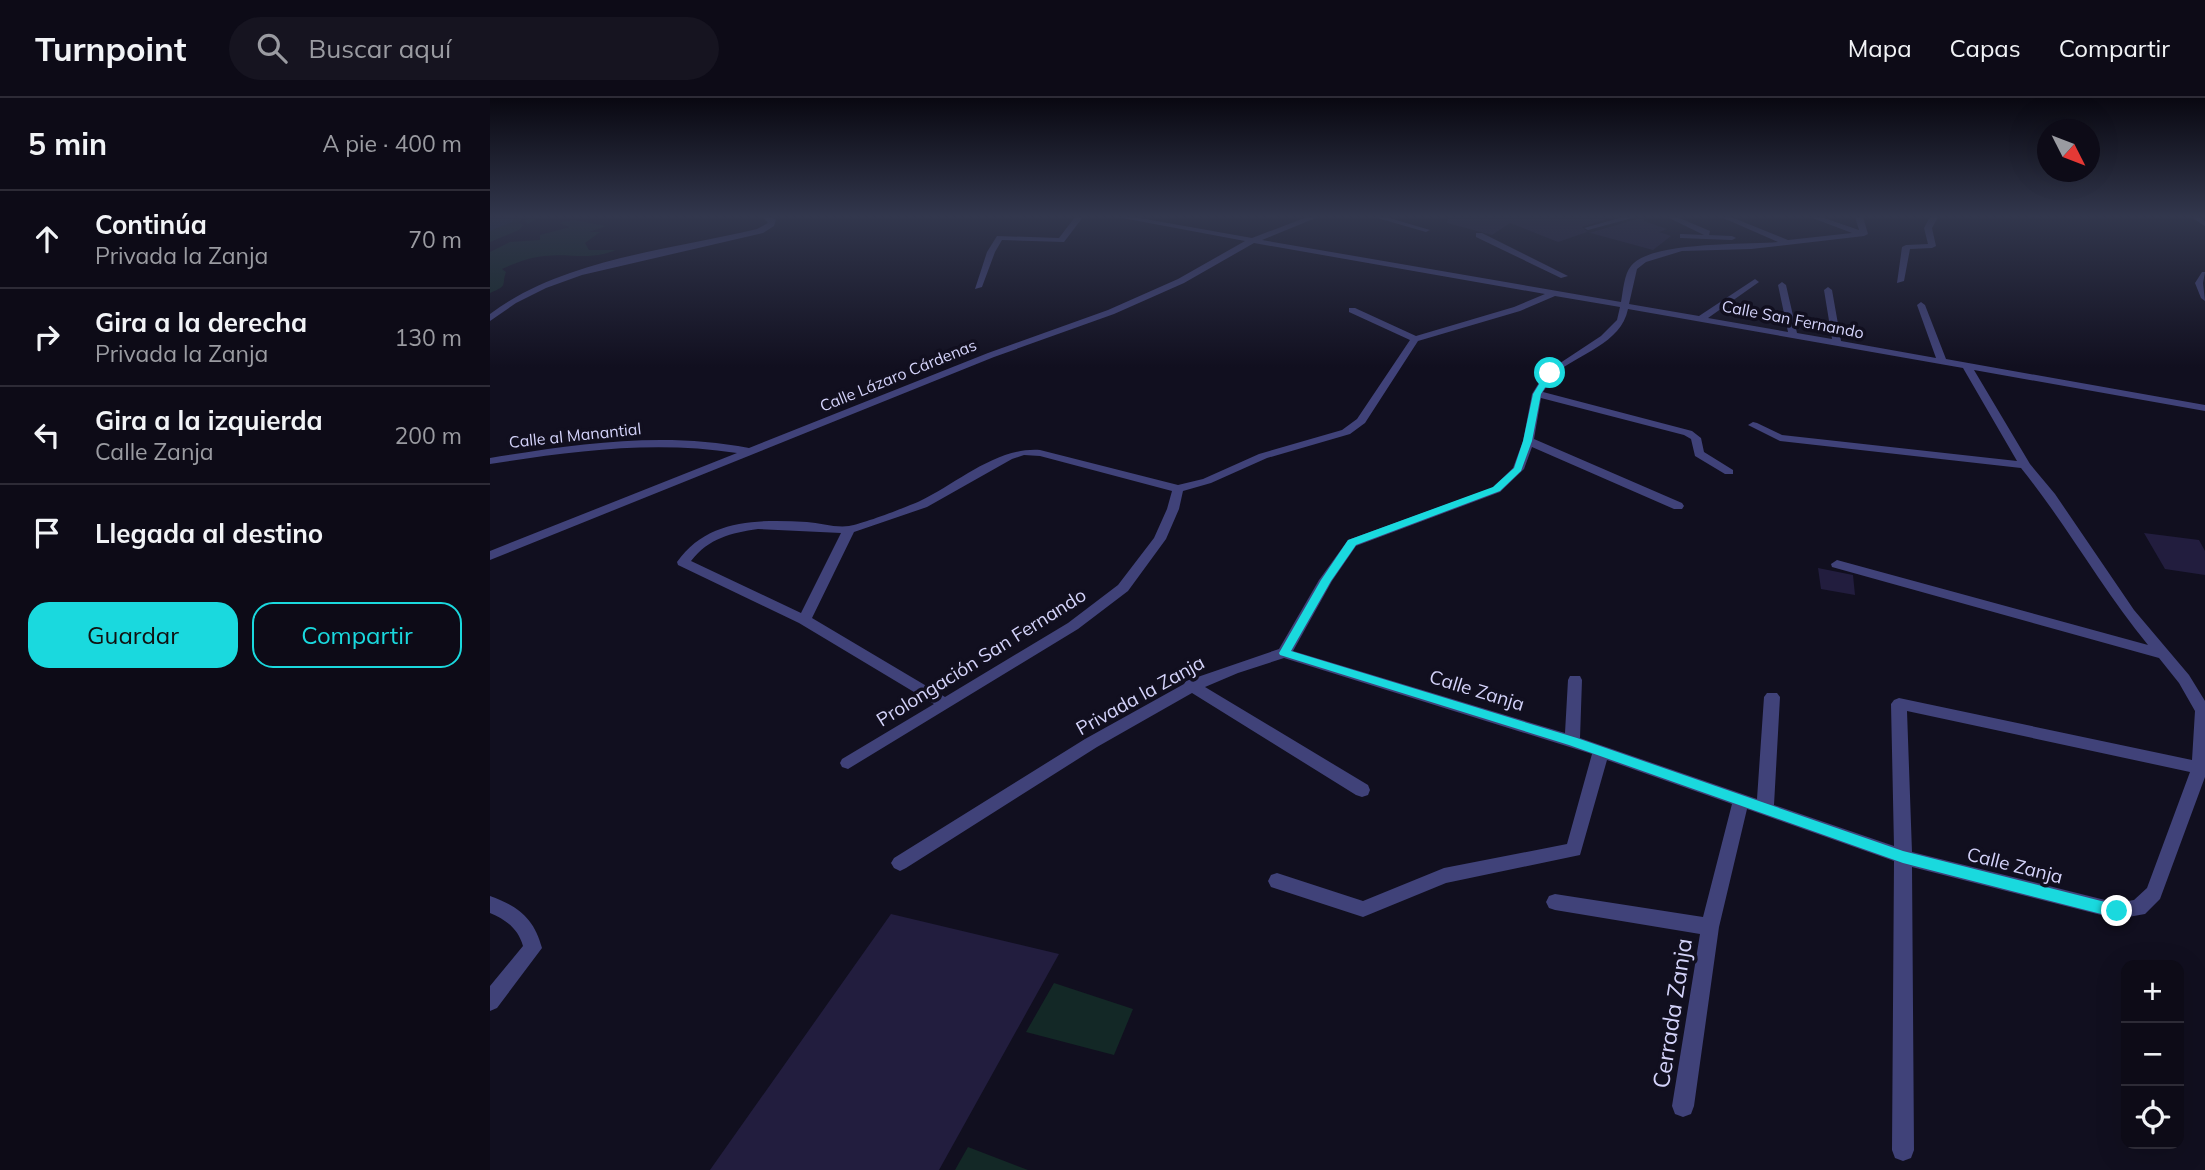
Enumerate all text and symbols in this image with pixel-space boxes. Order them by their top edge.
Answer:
search box [229,17,719,80]
text: Turnpoint [35,28,187,69]
icon: search [253,29,291,67]
text: Buscar aquí [309,32,451,65]
text: Mapa [1848,33,1912,63]
text: Capas [1950,33,2021,63]
text: Compartir [2059,33,2170,63]
north arrow [2037,119,2100,182]
text: 5 min [28,125,107,163]
text: A pie · 400 m [322,129,462,158]
text: Continúa [95,208,207,241]
icon: ahead [28,220,66,258]
text: 70 m [408,225,462,254]
text: Privada la Zanja [95,241,268,270]
street label: Calle San Fernando [1720,295,1866,343]
text: Gira a la derecha [95,306,307,339]
icon: right [28,318,66,356]
text: 130 m [394,323,462,352]
street label: Calle Lázaro Cárdenas [817,334,979,416]
text: Privada la Zanja [95,339,268,368]
route start [1534,357,1565,388]
text: Gira a la izquierda [95,404,323,437]
icon: left [28,416,66,454]
street label: Calle al Manantial [508,418,642,452]
text: 200 m [394,421,462,450]
text: Calle Zanja [95,437,214,466]
icon: arrive [28,514,66,552]
text: Llegada al destino [95,517,323,550]
street label: Prolongación San Fernando [872,582,1090,732]
button: Guardar [28,602,238,668]
button: Compartir [252,602,462,668]
street label: Privada la Zanja [1072,650,1208,740]
street label: Calle Zanja [1427,664,1527,716]
street label: Calle Zanja [1965,842,2065,888]
route end [2101,895,2132,926]
street label: Cerrada Zanja [1646,936,1698,1090]
map controls [2121,960,2184,1149]
button: + [2121,960,2184,1023]
button: − [2121,1023,2184,1086]
button: locate [2121,1086,2184,1149]

